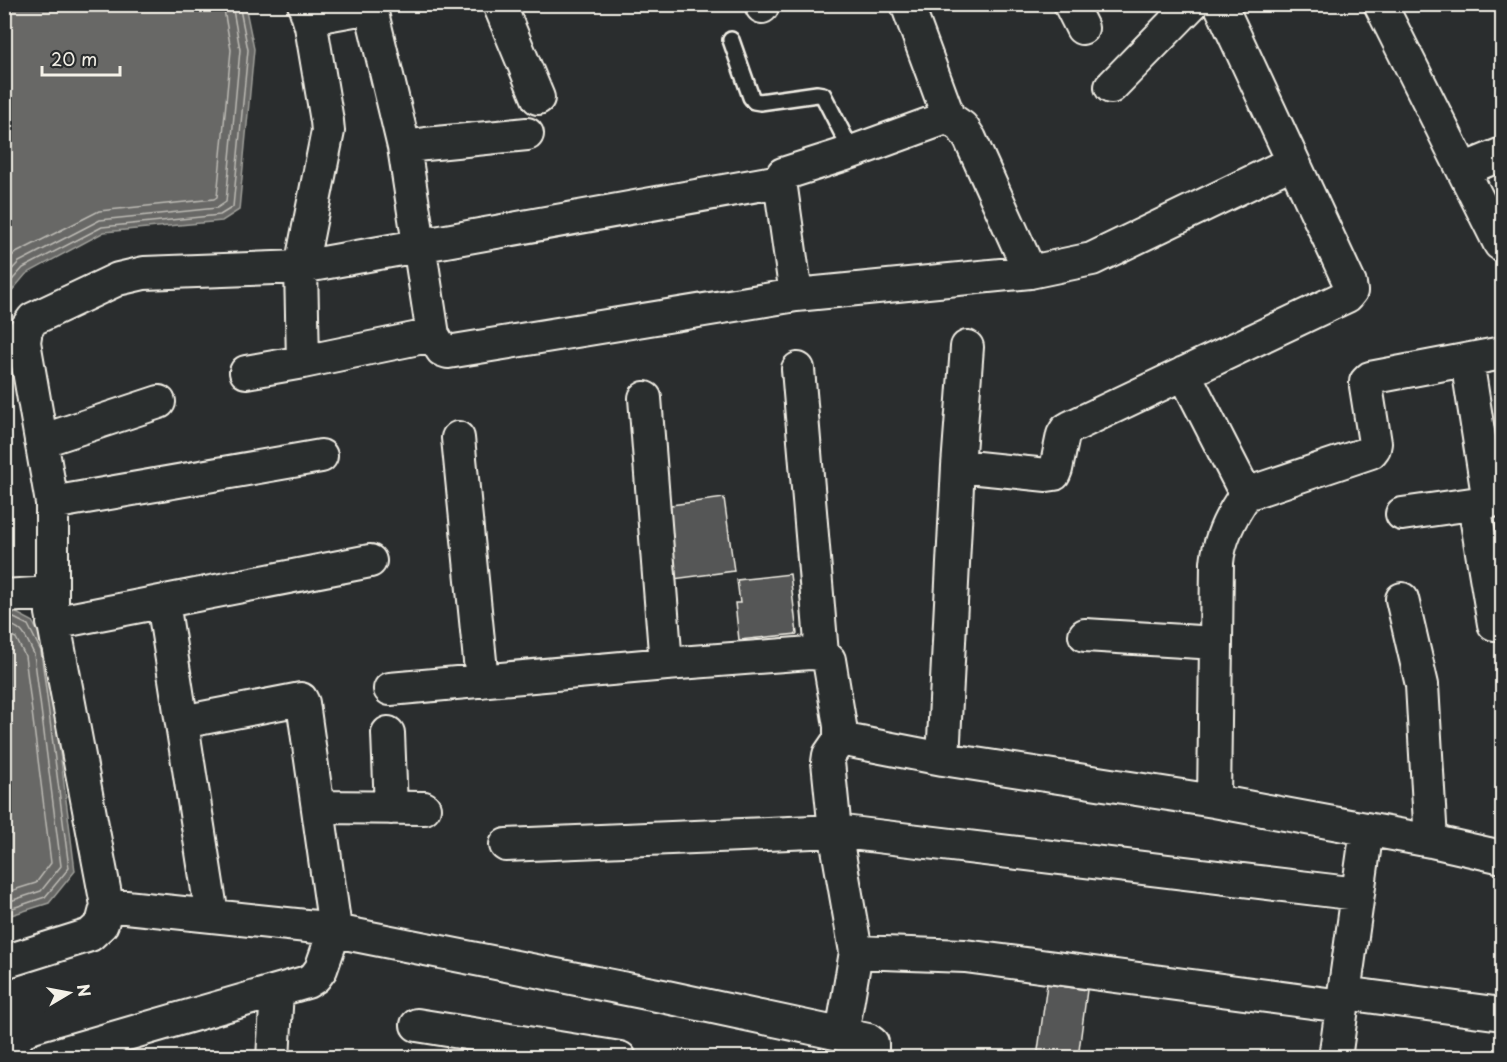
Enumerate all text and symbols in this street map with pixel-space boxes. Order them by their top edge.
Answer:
scale bar [42,39,120,77]
text: 20 m [51,45,97,72]
north arrow [39,963,99,1023]
text: N [72,982,98,999]

